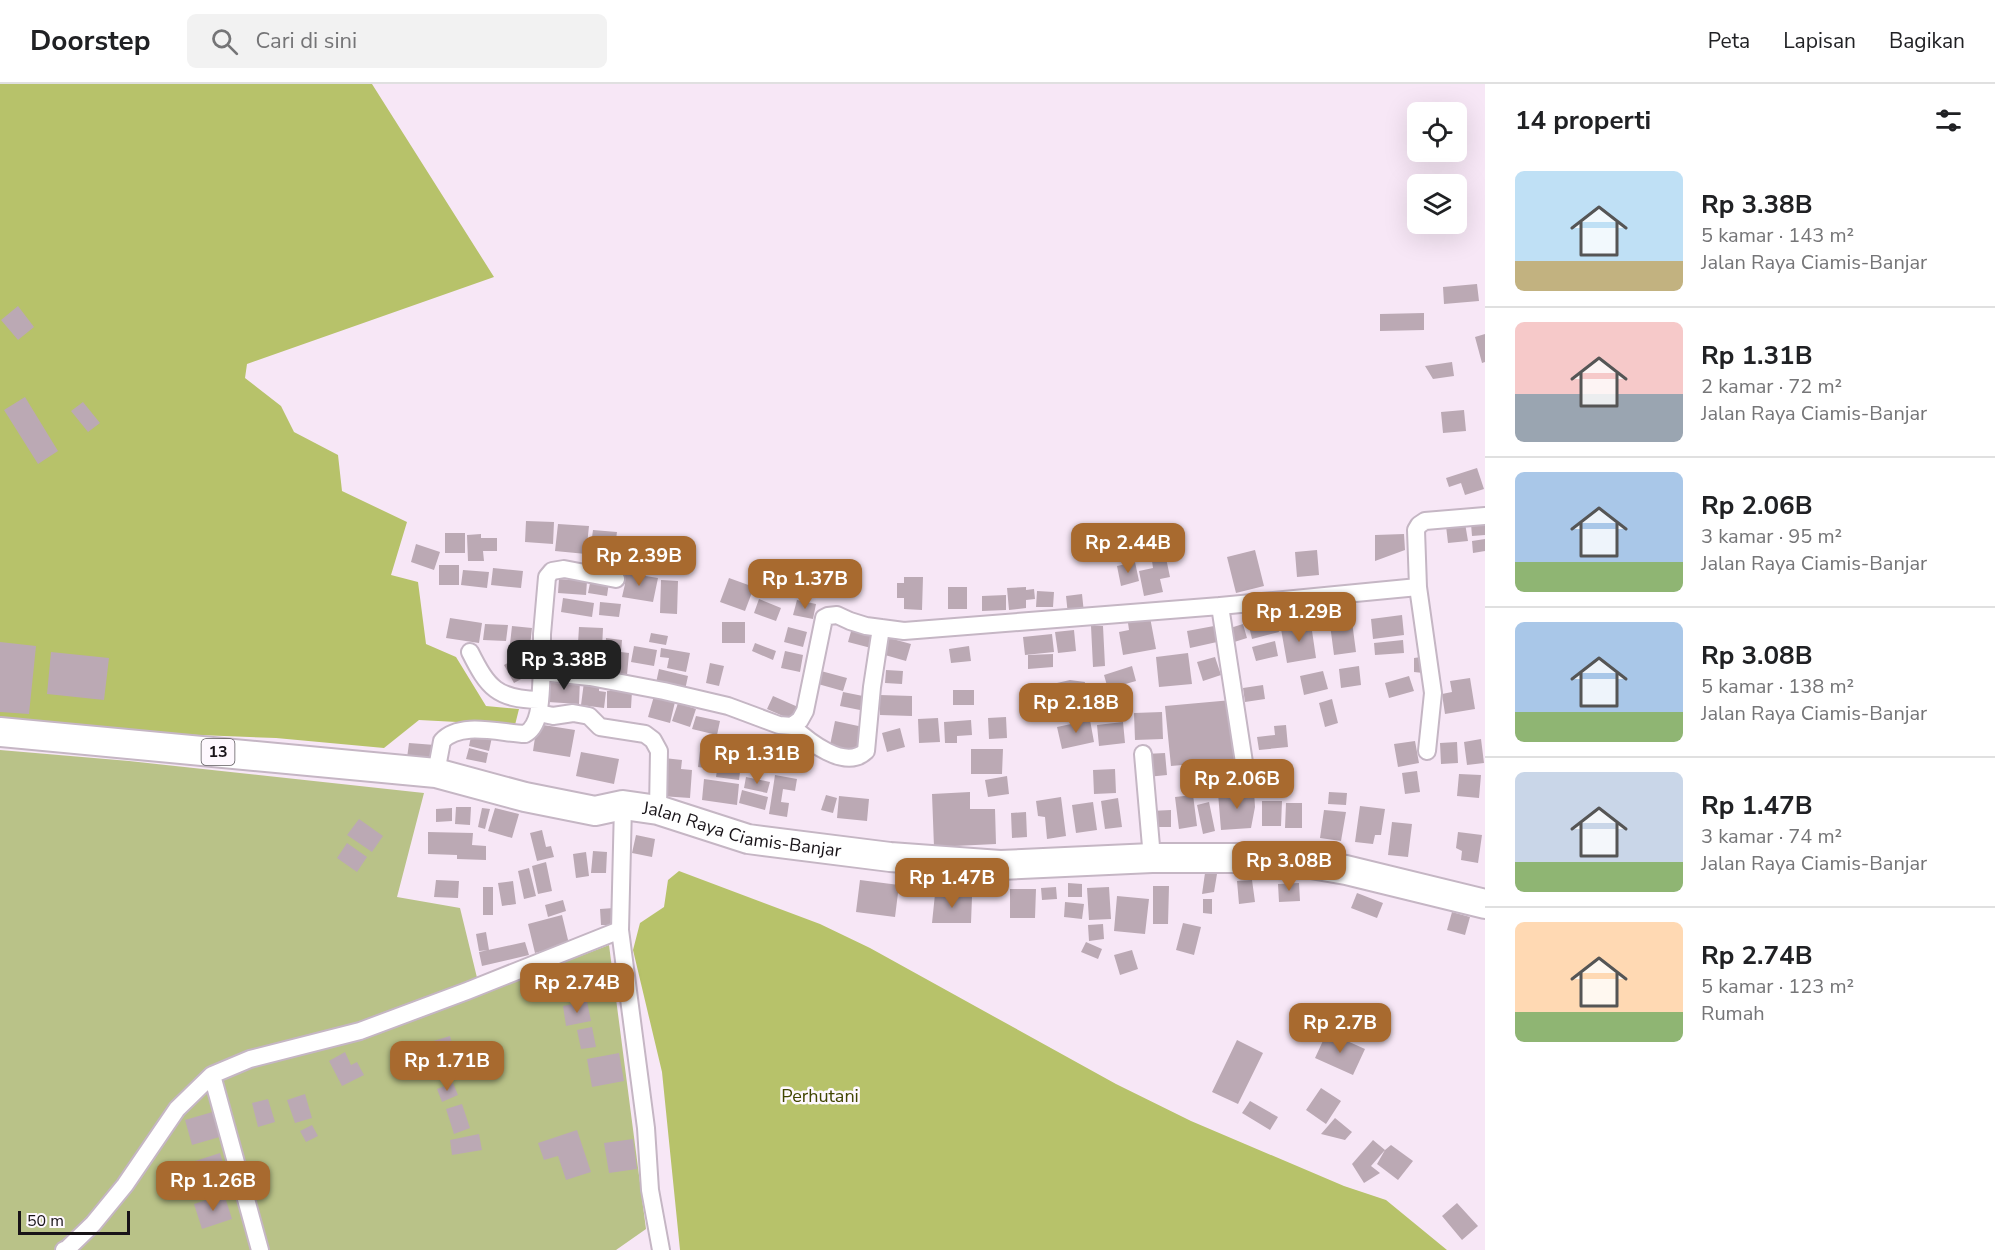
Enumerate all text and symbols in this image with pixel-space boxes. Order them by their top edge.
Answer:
search box [187,14,607,68]
text: Doorstep [30,22,151,60]
icon: search [208,25,241,58]
text: Cari di sini [256,26,357,56]
text: Peta [1708,27,1750,55]
text: Lapisan [1783,27,1856,55]
text: Bagikan [1889,27,1965,55]
map controls [1407,102,1467,234]
button: locate [1407,102,1467,162]
text: 14 properti [1515,103,1651,138]
icon: filters [1932,104,1965,137]
button: layers [1407,174,1467,234]
text: Rp 3.38B [1701,187,1813,222]
icon: home [1563,195,1635,267]
text: 5 kamar · 143 m² [1701,222,1854,249]
text: Jalan Raya Ciamis-Banjar [1701,249,1927,276]
text: Rp 1.31B [1701,338,1813,373]
icon: home [1563,346,1635,418]
text: 2 kamar · 72 m² [1701,373,1842,400]
text: Jalan Raya Ciamis-Banjar [1701,400,1927,427]
text: Rp 2.06B [1701,488,1813,523]
icon: home [1563,496,1635,568]
pin: Rp 2.44B [1066,523,1190,574]
text: 3 kamar · 95 m² [1701,523,1842,550]
text: Rp 2.44B [1085,529,1171,556]
pin: Rp 2.39B [577,536,701,587]
text: Rp 2.39B [596,542,682,569]
text: Jalan Raya Ciamis-Banjar [1701,550,1927,577]
pin: Rp 1.37B [743,559,867,610]
text: Rp 1.37B [762,565,848,592]
pin: Rp 1.29B [1237,592,1361,643]
text: Rp 1.29B [1256,598,1342,625]
text: Rp 3.08B [1701,638,1813,673]
pin: Rp 3.38B [502,640,626,691]
text: Rp 3.38B [521,646,607,673]
icon: home [1563,646,1635,718]
text: 5 kamar · 138 m² [1701,673,1854,700]
pin: Rp 2.18B [1014,683,1138,734]
text: Rp 2.18B [1033,689,1119,716]
text: Jalan Raya Ciamis-Banjar [1701,700,1927,727]
pin: Rp 1.31B [695,734,819,785]
road number: 13 [202,739,234,765]
text: Rp 1.31B [714,740,800,767]
pin: Rp 2.06B [1175,759,1299,810]
text: Rp 2.06B [1194,765,1280,792]
text: Rp 1.47B [1701,788,1813,823]
street label: Jalan Raya Ciamis-Banjar [640,796,843,863]
icon: home [1563,796,1635,868]
text: 3 kamar · 74 m² [1701,823,1842,850]
pin: Rp 3.08B [1227,841,1351,892]
text: Rp 3.08B [1246,847,1332,874]
text: Jalan Raya Ciamis-Banjar [1701,850,1927,877]
pin: Rp 1.47B [890,858,1014,909]
text: Rp 1.47B [909,864,995,891]
text: Rp 2.74B [1701,938,1813,973]
icon: home [1563,946,1635,1018]
pin: Rp 2.74B [515,963,639,1014]
text: Rp 2.74B [534,969,620,996]
text: 5 kamar · 123 m² [1701,973,1854,1000]
text: Rumah [1701,1000,1765,1027]
pin: Rp 2.7B [1285,1003,1395,1054]
text: Rp 2.7B [1303,1009,1377,1036]
pin: Rp 1.71B [385,1041,509,1092]
text: Rp 1.71B [404,1047,490,1074]
park label: Perhutani [781,1084,859,1108]
pin: Rp 1.26B [151,1161,275,1212]
text: Rp 1.26B [170,1167,256,1194]
scale bar [18,1208,130,1236]
text: 50 m [27,1210,64,1232]

